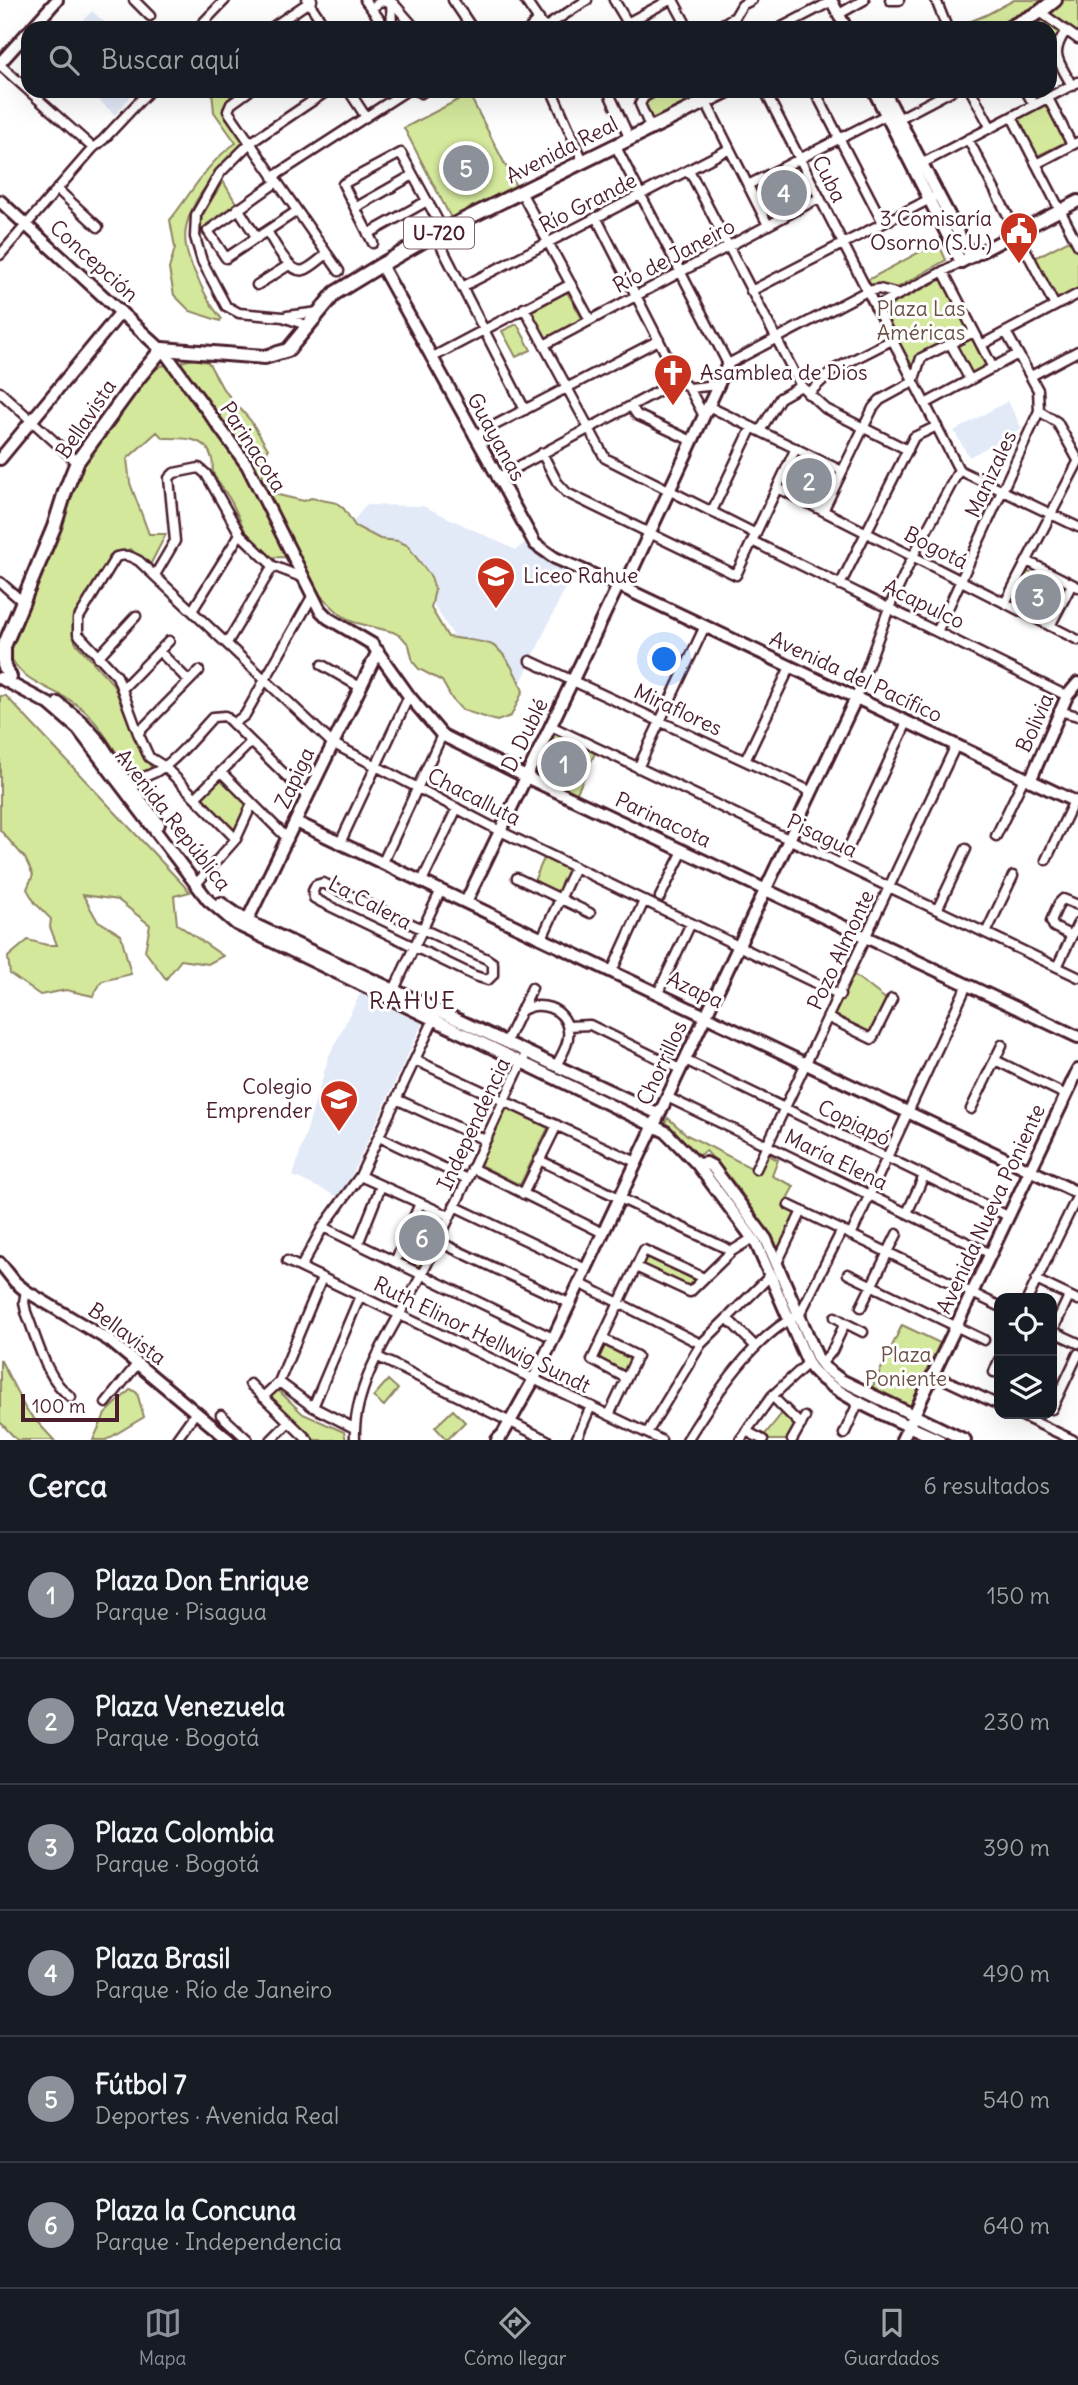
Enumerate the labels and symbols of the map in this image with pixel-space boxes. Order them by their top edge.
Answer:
street label: Avenida Real [501,110,622,189]
pin: 5 [443,142,489,194]
street label: Cuba [806,151,853,207]
street label: Río Grande [534,166,641,239]
pin: 4 [761,167,807,219]
place label: 3 Comisaría Osorno (S.U.) [870,205,992,256]
public building icon: 3 Comisaría Osorno (S.U.) [998,210,1040,265]
street label: Río de Janeiro [608,212,739,299]
street label: Concepción [44,214,144,308]
road number: U-720 [404,218,474,248]
park label: Plaza Las Américas [876,295,966,346]
church icon: Asamblea de Dios [652,352,694,407]
place label: Asamblea de Dios [700,359,868,386]
street label: Bellavista [49,374,122,464]
street label: Guayanas [461,388,532,486]
street label: Parinacota [214,396,293,497]
street label: Manizales [959,426,1022,522]
pin: 2 [786,455,832,507]
street label: Bogotá [900,520,973,575]
school or university icon: Liceo Rahue [475,555,517,610]
place label: Liceo Rahue [523,562,638,589]
pin: 3 [1015,571,1061,623]
street label: Acapulco [879,572,969,635]
street label: Avenida del Pacífico [765,625,947,728]
your location [647,642,681,676]
street label: Miraflores [630,677,727,742]
street label: Bolivia [1010,689,1059,757]
street label: D. Dublé [495,694,554,776]
pin: 1 [541,738,587,790]
street label: Avenida República [109,743,237,896]
street label: Zapiga [269,743,320,812]
street label: Chacalluta [423,762,525,832]
street label: Parinacota [611,786,715,853]
street label: Pisagua [783,808,862,864]
street label: La Calera [324,869,416,936]
street label: Pozo Almonte [801,886,880,1014]
street label: Azapa [663,965,728,1014]
district label: RAHUE [369,985,457,1015]
street label: Chorrillos [630,1016,693,1109]
street label: Independencia [431,1053,516,1194]
place label: Colegio Emprender [206,1073,312,1124]
school or university icon: Colegio Emprender [318,1078,360,1133]
street label: Copiapó [813,1093,895,1152]
street label: Avenida Nueva Poniente [930,1100,1051,1318]
street label: María Elena [780,1123,892,1196]
pin: 6 [399,1212,445,1264]
street label: Ruth Elinor Hellwig Sundt [369,1270,595,1399]
street label: Bellavista [83,1296,172,1371]
park label: Plaza Poniente [865,1341,947,1392]
scale bar [21,1391,119,1423]

